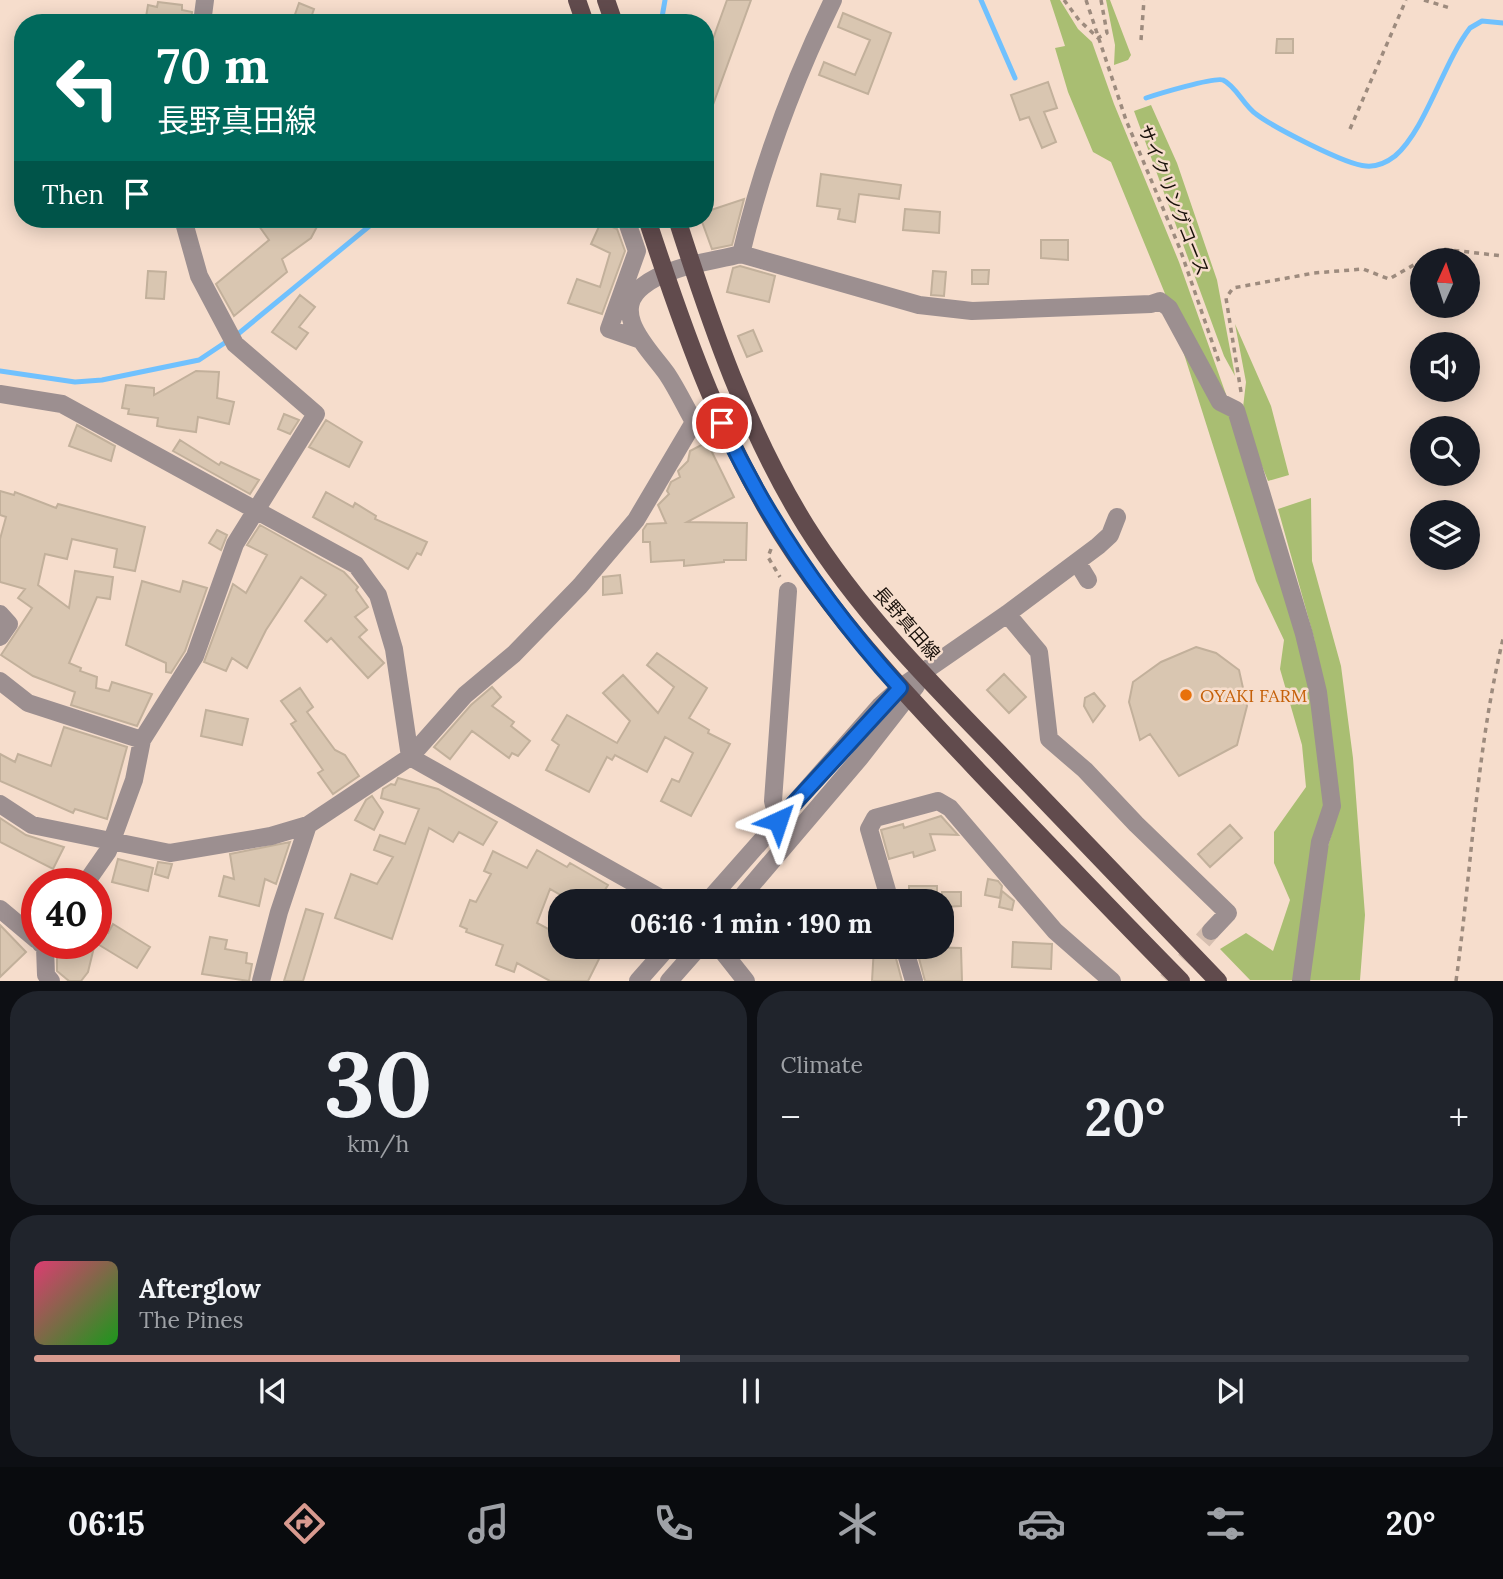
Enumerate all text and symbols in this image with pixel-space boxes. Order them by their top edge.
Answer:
text: 70 m [157,34,269,96]
icon: left [42,42,133,133]
text: 長野真田線 [157,100,317,141]
street label: サイクリングコース [1133,121,1215,279]
icon: arrive [118,175,156,213]
text: Then [42,178,104,211]
north arrow [1410,248,1480,318]
map controls [1410,248,1480,570]
button: sound [1410,332,1480,402]
pin [692,393,752,453]
icon: arrive [703,404,741,442]
button: search [1410,416,1480,486]
button: layers [1410,500,1480,570]
street label: 長野真田線 [869,581,945,665]
place label: OYAKI FARM [1200,684,1307,707]
marker: OYAKI FARM [1178,687,1194,703]
position arrow [741,784,815,858]
speed limit sign: 40 [21,868,112,959]
text: 06:16 · 1 min · 190 m [630,907,872,940]
text: 30 [324,1025,433,1142]
text: Climate [781,1050,863,1079]
text: 20° [1084,1084,1165,1150]
text: − [781,1093,801,1141]
text: + [1449,1093,1469,1141]
text: km/h [347,1129,409,1158]
text: Afterglow [139,1272,261,1305]
text: The Pines [139,1305,244,1334]
icon: previous [254,1372,292,1410]
icon: pause [732,1372,770,1410]
icon: next [1211,1372,1249,1410]
icon: directions [280,1499,329,1548]
icon: music [464,1499,513,1548]
icon: phone [649,1499,698,1548]
icon: climate [833,1499,882,1548]
icon: car [1017,1499,1066,1548]
icon: filters [1201,1499,1250,1548]
text: 06:15 [68,1503,145,1544]
text: 20° [1386,1503,1435,1544]

